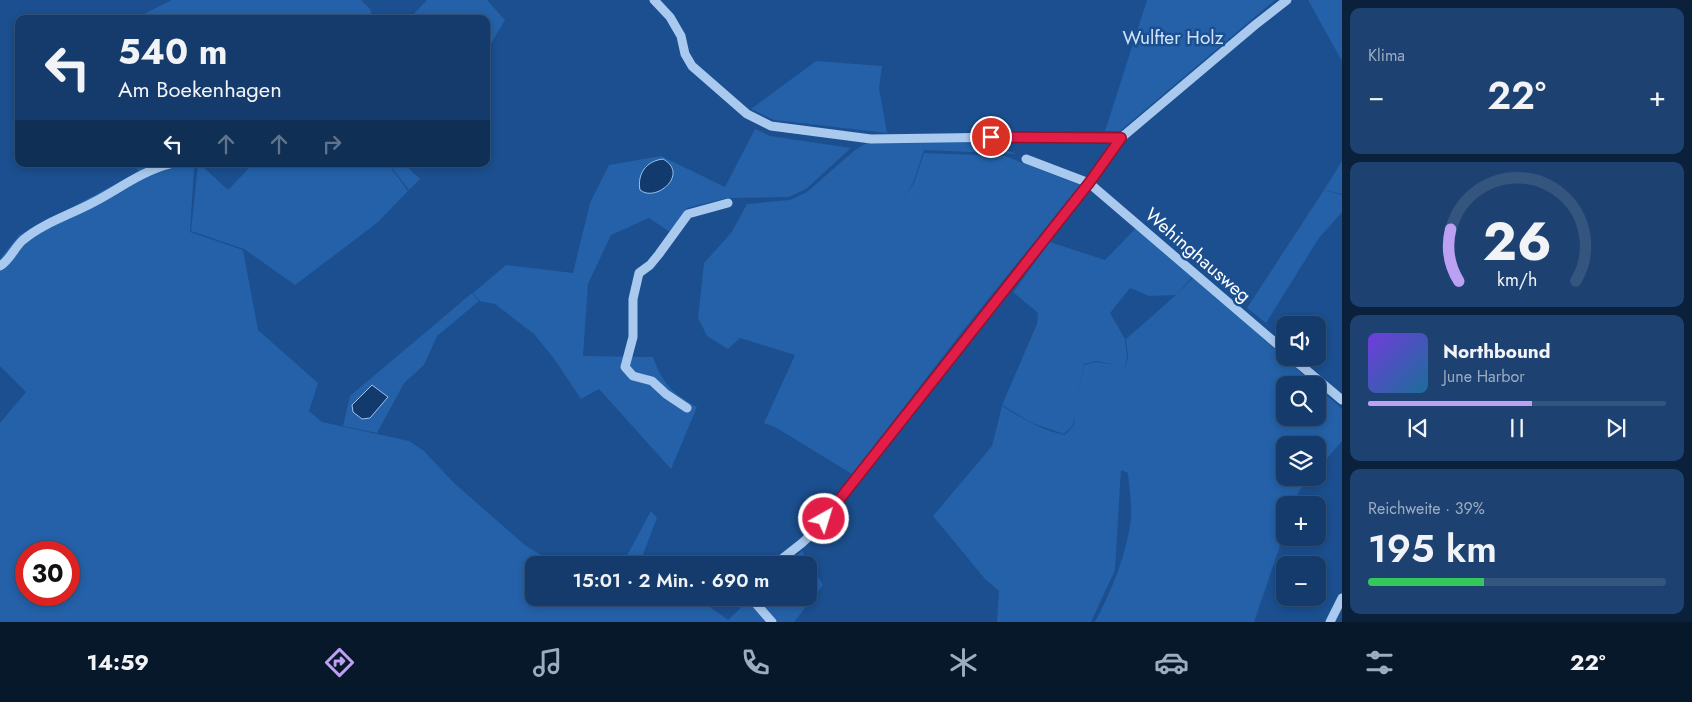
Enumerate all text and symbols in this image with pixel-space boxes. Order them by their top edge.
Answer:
park label: Wulfter Holz [1123,24,1224,51]
text: 540 m [118,27,227,77]
icon: left [35,35,100,100]
text: Klima [1368,44,1405,67]
text: 22° [1487,68,1546,123]
text: Am Boekenhagen [118,73,282,105]
text: − [1368,76,1385,117]
text: + [1649,76,1666,117]
pin [970,116,1012,158]
icon: arrive [977,123,1005,151]
icon: left [159,130,187,158]
icon: ahead [212,130,240,158]
icon: ahead [265,130,293,158]
icon: right [318,130,346,158]
street label: Wehinghausweg [1139,201,1257,309]
text: 26 [1483,204,1551,280]
text: km/h [1497,267,1537,293]
map controls [1276,316,1326,606]
button: sound [1276,316,1326,366]
text: Northbound [1443,338,1550,365]
text: June Harbor [1443,365,1525,388]
button: search [1276,376,1326,426]
icon: previous [1404,414,1432,442]
icon: pause [1503,414,1531,442]
icon: next [1602,414,1630,442]
button: layers [1276,436,1326,486]
position arrow [797,492,849,544]
button: + [1276,496,1326,546]
text: Reichweite · 39% [1368,497,1485,520]
text: 195 km [1368,521,1497,576]
speed limit sign: 30 [15,541,80,606]
button: − [1276,556,1326,606]
text: 15:01 · 2 Min. · 690 m [573,567,769,594]
icon: directions [322,645,357,680]
icon: music [530,645,565,680]
icon: phone [738,645,773,680]
icon: climate [946,645,981,680]
icon: car [1154,645,1189,680]
icon: filters [1362,645,1397,680]
text: 14:59 [87,646,149,678]
text: 22° [1570,646,1605,678]

